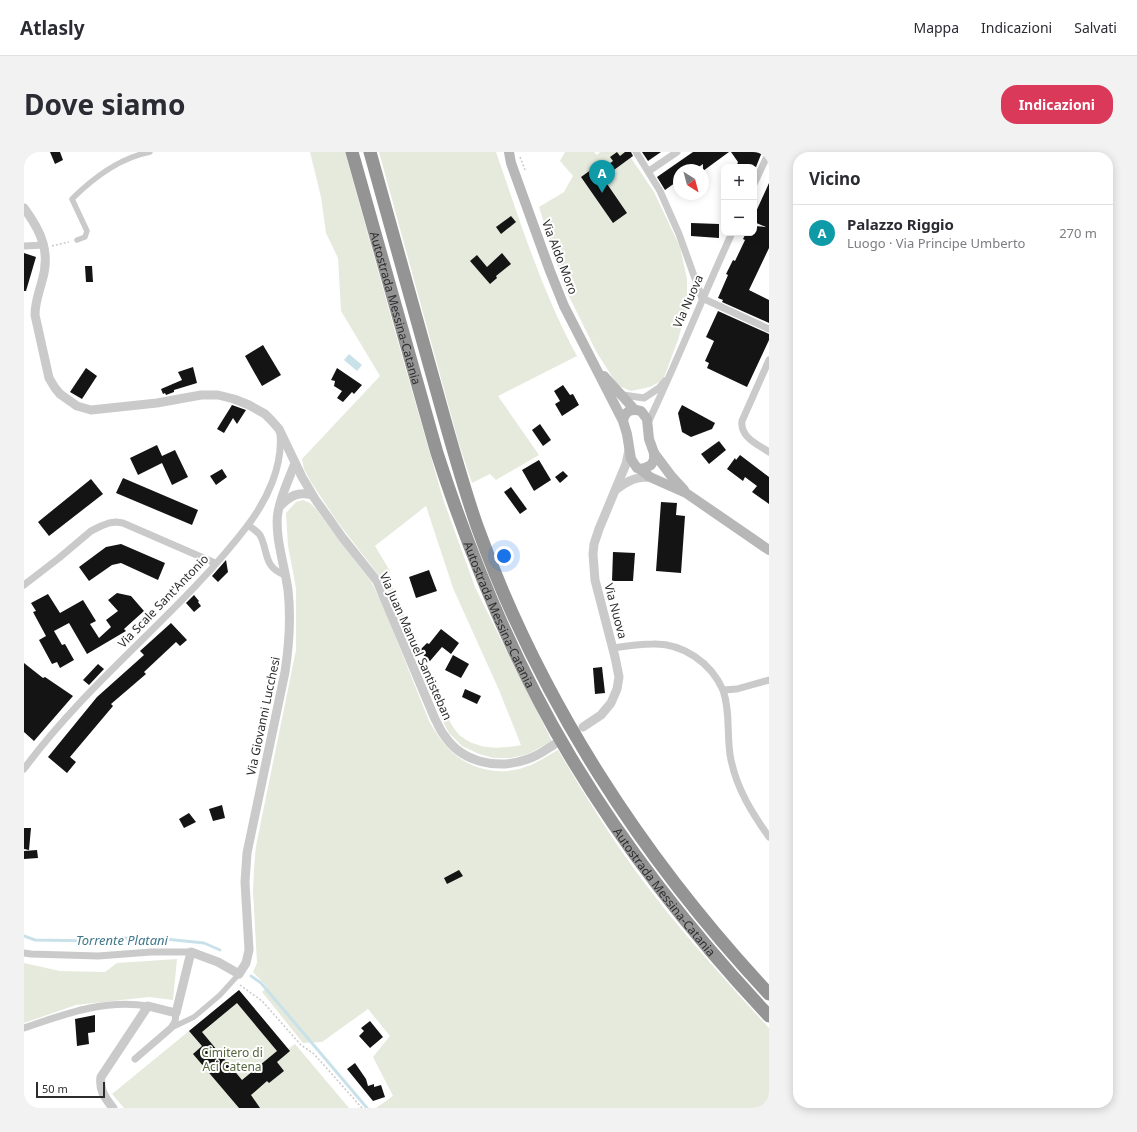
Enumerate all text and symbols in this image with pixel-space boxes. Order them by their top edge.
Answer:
text: Atlasly [20,15,85,41]
text: Mappa [913,18,959,37]
text: Indicazioni [981,18,1052,37]
text: Salvati [1074,18,1117,37]
text: Dove siamo [24,85,185,123]
button: Indicazioni [1001,85,1113,124]
pin: A [589,160,615,193]
north arrow [673,164,709,200]
map controls [721,164,757,236]
button: + [721,164,757,200]
text: Vicino [809,167,861,190]
button: − [721,200,757,236]
text: Palazzo Riggio [847,214,954,234]
street label: Via Aldo Moro [538,217,582,297]
text: A [818,224,827,242]
text: 270 m [1059,224,1097,242]
street label: Autostrada Messina-Catania [366,229,426,386]
text: Luogo · Via Principe Umberto [847,234,1025,252]
street label: Via Nuova [669,272,707,330]
street label: Autostrada Messina-Catania [460,539,539,691]
your location [494,546,514,566]
street label: Via Scale Sant'Antonio [114,551,212,651]
street label: Via Juan Manuel Santisteban [376,569,456,723]
street label: Via Nuova [600,581,632,641]
street label: Via Giovanni Lucchesi [242,655,284,777]
street label: Autostrada Messina-Catania [610,824,720,960]
water label: Torrente Platani [76,931,169,949]
park label: Cimitero di Aci Catena [201,1044,263,1075]
scale bar [36,1080,105,1099]
text: 50 m [42,1081,68,1096]

